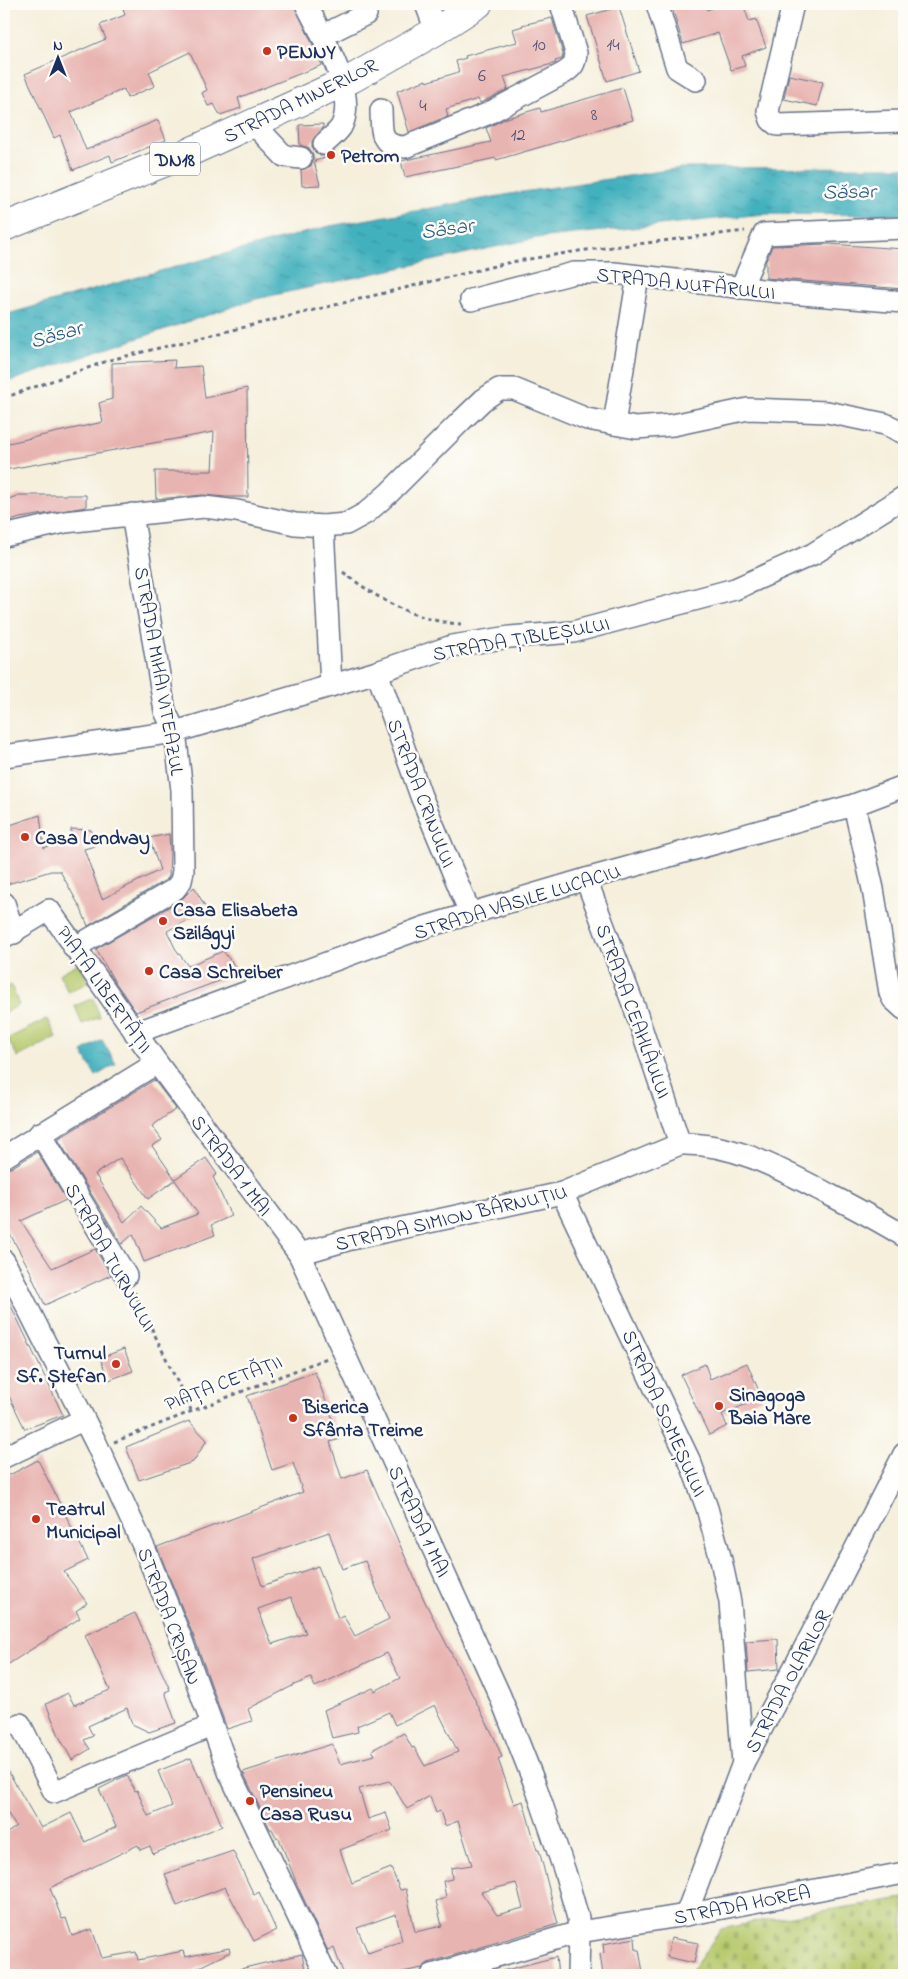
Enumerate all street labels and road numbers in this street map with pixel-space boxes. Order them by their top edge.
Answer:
street label: STRADA MINERILOR [219,52,384,152]
road number: DN18 [150,142,200,176]
street label: STRADA NUFĂRULUI [595,262,777,309]
street label: STRADA MIHAI VITEAZUL [125,565,190,779]
street label: STRADA ȚIBLEȘULUI [431,611,612,670]
street label: STRADA CRINULUI [378,715,461,873]
street label: STRADA VASILE LUCACIU [411,858,625,949]
street label: PIAȚA LIBERTĂȚII [48,921,158,1060]
street label: STRADA CEAHLĂULUI [587,921,677,1103]
street label: STRADA 1 MAI [182,1110,278,1223]
street label: STRADA TURNULUI [56,1179,162,1338]
street label: STRADA SIMION BĂRNUȚIU [333,1179,571,1260]
street label: STRADA SOMEȘULUI [613,1326,713,1502]
street label: PIAȚA CETĂȚII [161,1349,287,1420]
street label: STRADA 1 MAI [379,1461,456,1583]
street label: STRADA CRIȘAN [128,1544,207,1690]
street label: STRADA OLARILOR [739,1604,840,1759]
street label: STRADA HOREA [672,1879,813,1934]

